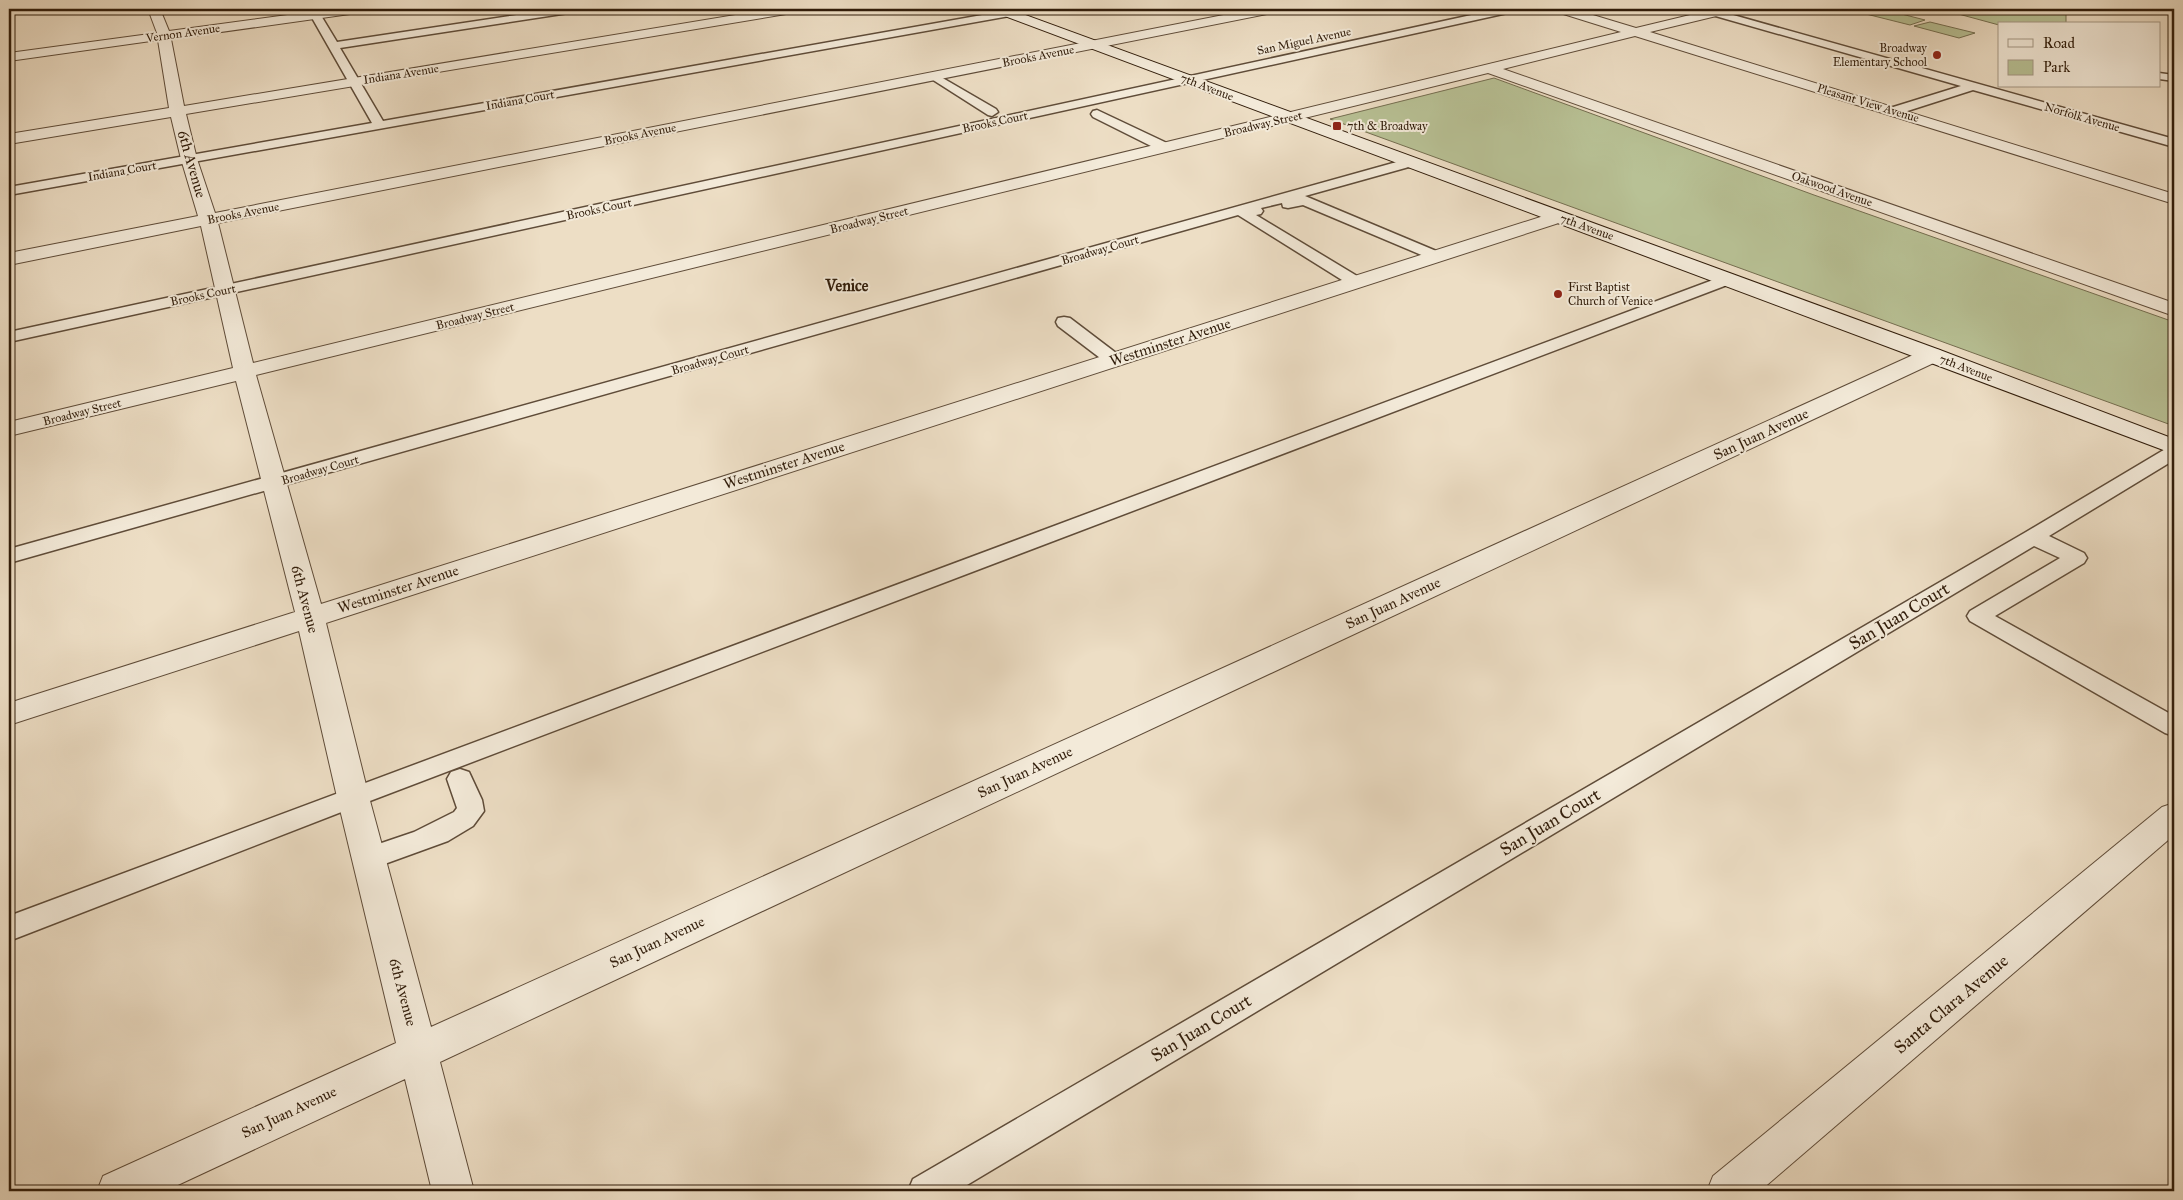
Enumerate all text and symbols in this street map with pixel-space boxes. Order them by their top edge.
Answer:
street label: Vernon Avenue [144,21,221,45]
legend [1998,22,2160,88]
street label: San Miguel Avenue [1256,24,1352,59]
text: Road [2043,34,2075,52]
place label: Broadway Elementary School [1833,41,1928,69]
street label: Brooks Avenue [1001,42,1075,70]
marker: Broadway Elementary School [1931,49,1943,61]
text: Park [2043,58,2070,76]
street label: Indiana Avenue [362,61,440,87]
street label: 7th Avenue [1178,70,1236,104]
street label: Pleasant View Avenue [1815,81,1921,125]
street label: Indiana Court [484,87,556,113]
street label: Norfolk Avenue [2043,100,2121,134]
street label: Brooks Court [961,108,1030,136]
street label: Broadway Street [1222,108,1304,140]
place label: 7th & Broadway [1347,119,1428,133]
street label: Brooks Avenue [603,120,677,148]
marker: 7th & Broadway [1331,120,1343,132]
street label: 6th Avenue [174,128,210,200]
street label: Indiana Court [86,158,158,184]
street label: Oakwood Avenue [1790,169,1874,209]
street label: Brooks Court [565,195,634,223]
street label: Brooks Avenue [206,199,280,227]
street label: Broadway Street [828,203,910,237]
street label: 7th Avenue [1558,211,1616,243]
street label: Broadway Court [1060,232,1141,268]
district label: Venice [824,276,869,295]
place label: First Baptist Church of Venice [1568,280,1653,308]
street label: Brooks Court [169,281,238,309]
marker: First Baptist Church of Venice [1552,288,1564,300]
street label: Broadway Street [434,299,516,333]
street label: Westminster Avenue [1107,314,1233,370]
street label: Broadway Court [670,342,751,378]
street label: 7th Avenue [1937,351,1995,385]
street label: Broadway Street [41,395,123,429]
street label: San Juan Avenue [1711,404,1812,465]
street label: Westminster Avenue [721,437,847,493]
street label: Broadway Court [280,452,361,488]
street label: Westminster Avenue [335,561,461,617]
street label: 6th Avenue [287,563,323,635]
street label: San Juan Avenue [1343,573,1444,634]
street label: San Juan Court [1845,577,1954,656]
street label: San Juan Avenue [975,742,1076,803]
street label: San Juan Court [1496,783,1605,862]
street label: San Juan Avenue [607,912,708,973]
street label: Santa Clara Avenue [1889,950,2013,1058]
street label: 6th Avenue [385,956,421,1028]
street label: San Juan Court [1147,989,1256,1068]
street label: San Juan Avenue [239,1082,340,1143]

